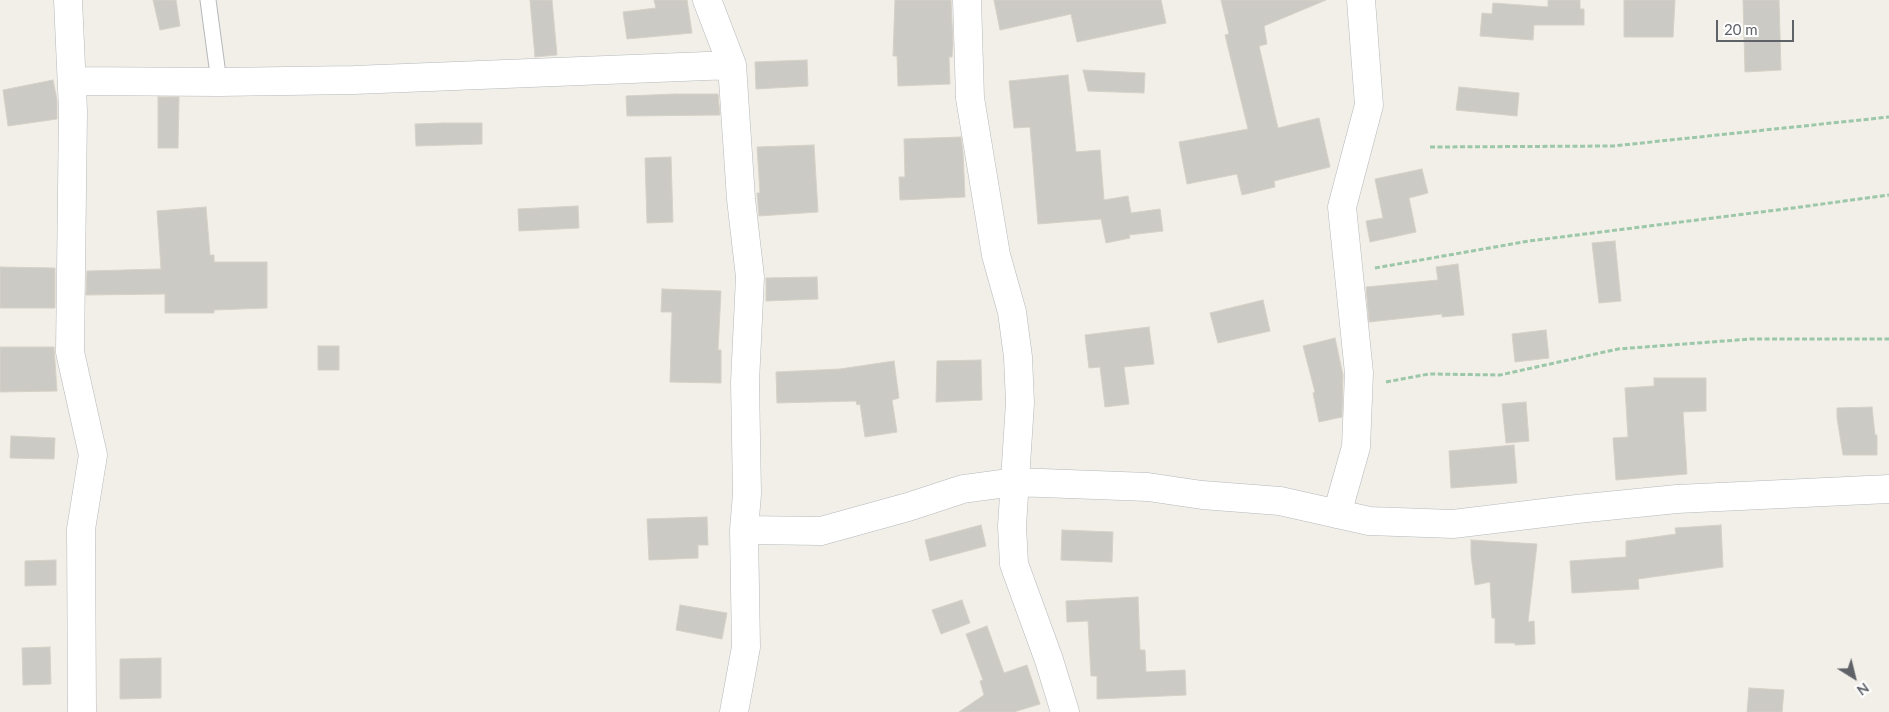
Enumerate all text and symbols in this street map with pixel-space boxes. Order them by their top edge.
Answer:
scale bar [1719,10,1796,42]
text: 20 m [1724,20,1758,38]
north arrow [1829,652,1879,702]
text: N [1854,679,1872,700]

